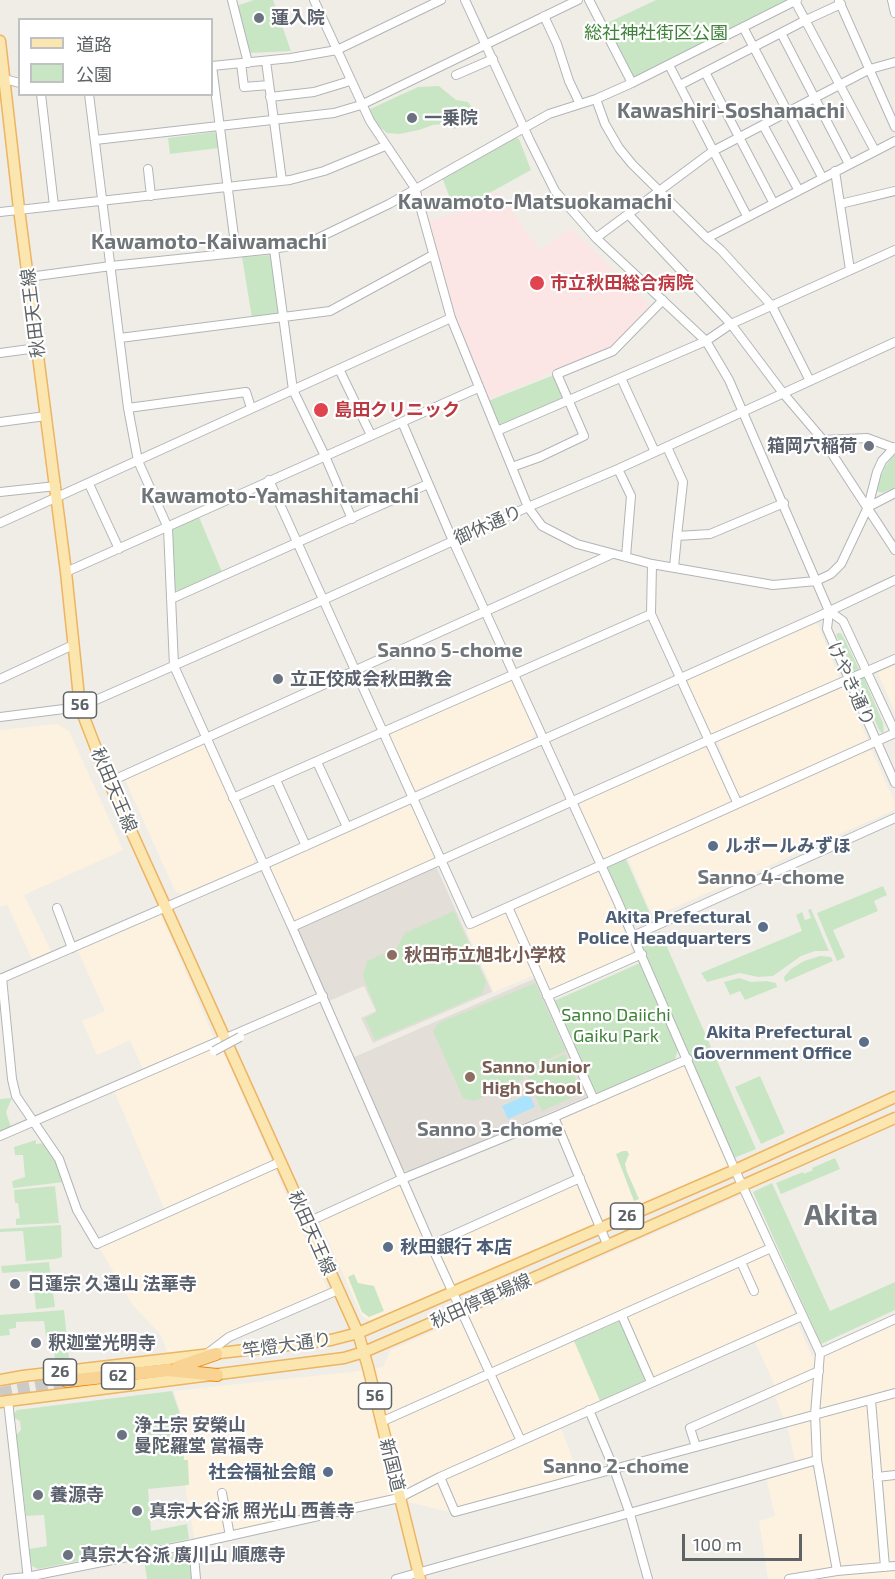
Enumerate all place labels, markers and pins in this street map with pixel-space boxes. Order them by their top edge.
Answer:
place label: 蓮入院 [271,7,325,29]
marker: 蓮入院 [252,11,266,25]
place label: 一乗院 [424,107,478,129]
marker: 一乗院 [405,111,419,125]
place label: 市立秋田総合病院 [550,272,694,294]
marker: 市立秋田総合病院 [528,274,546,292]
place label: 島田クリニック [334,399,460,421]
marker: 島田クリニック [312,401,330,419]
place label: 箱岡穴稲荷 [767,435,857,457]
marker: 箱岡穴稲荷 [862,439,876,453]
place label: 立正佼成会秋田教会 [290,668,452,690]
marker: 立正佼成会秋田教会 [271,672,285,686]
place label: ルポールみずほ [725,835,851,857]
marker: ルポールみずほ [706,839,720,853]
place label: Akita Prefectural Police Headquarters [578,906,751,948]
marker: Akita Prefectural Police Headquarters [756,920,770,934]
place label: 秋田市立旭北小学校 [404,944,566,966]
marker: 秋田市立旭北小学校 [385,948,399,962]
place label: Akita Prefectural Government Office [693,1021,852,1064]
marker: Akita Prefectural Government Office [857,1035,871,1049]
place label: Sanno Junior High School [482,1056,590,1098]
marker: Sanno Junior High School [463,1070,477,1084]
place label: 秋田銀行 本店 [400,1236,512,1258]
marker: 秋田銀行 本店 [381,1240,395,1254]
place label: 日蓮宗 久遠山 法華寺 [27,1273,197,1295]
marker: 日蓮宗 久遠山 法華寺 [8,1277,22,1291]
place label: 釈迦堂光明寺 [48,1332,156,1354]
marker: 釈迦堂光明寺 [29,1336,43,1350]
place label: 浄土宗 安榮山 曼陀羅堂 當福寺 [134,1414,264,1456]
marker: 浄土宗 安榮山 曼陀羅堂 當福寺 [115,1428,129,1442]
place label: 社会福祉会館 [208,1461,316,1483]
marker: 社会福祉会館 [321,1465,335,1479]
place label: 養源寺 [50,1484,104,1506]
marker: 養源寺 [31,1488,45,1502]
place label: 真宗大谷派 照光山 西善寺 [149,1500,355,1522]
marker: 真宗大谷派 照光山 西善寺 [130,1504,144,1518]
place label: 真宗大谷派 廣川山 順應寺 [80,1544,286,1566]
marker: 真宗大谷派 廣川山 順應寺 [61,1548,75,1562]

